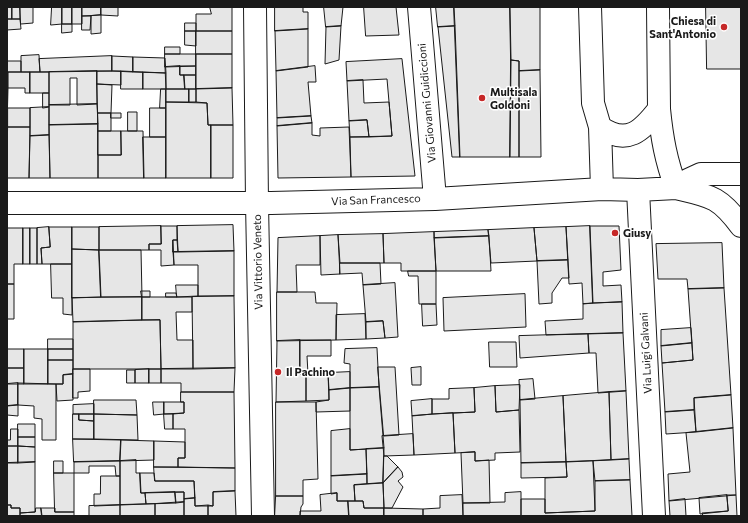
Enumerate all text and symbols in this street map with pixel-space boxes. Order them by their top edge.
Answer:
place label: Chiesa di Sant'Antonio [649,14,716,40]
marker: Chiesa di Sant'Antonio [719,22,729,32]
street label: Via Giovanni Guidiccioni [415,43,439,163]
place label: Multisala Goldoni [490,85,537,111]
marker: Multisala Goldoni [477,93,487,103]
street label: Via San Francesco [331,192,421,208]
street label: Via Vittorio Veneto [251,214,265,310]
place label: Giusy [623,226,651,240]
marker: Giusy [610,228,620,238]
street label: Via Luigi Galvani [637,312,655,394]
place label: Il Pachino [286,365,335,379]
marker: Il Pachino [273,367,283,377]

